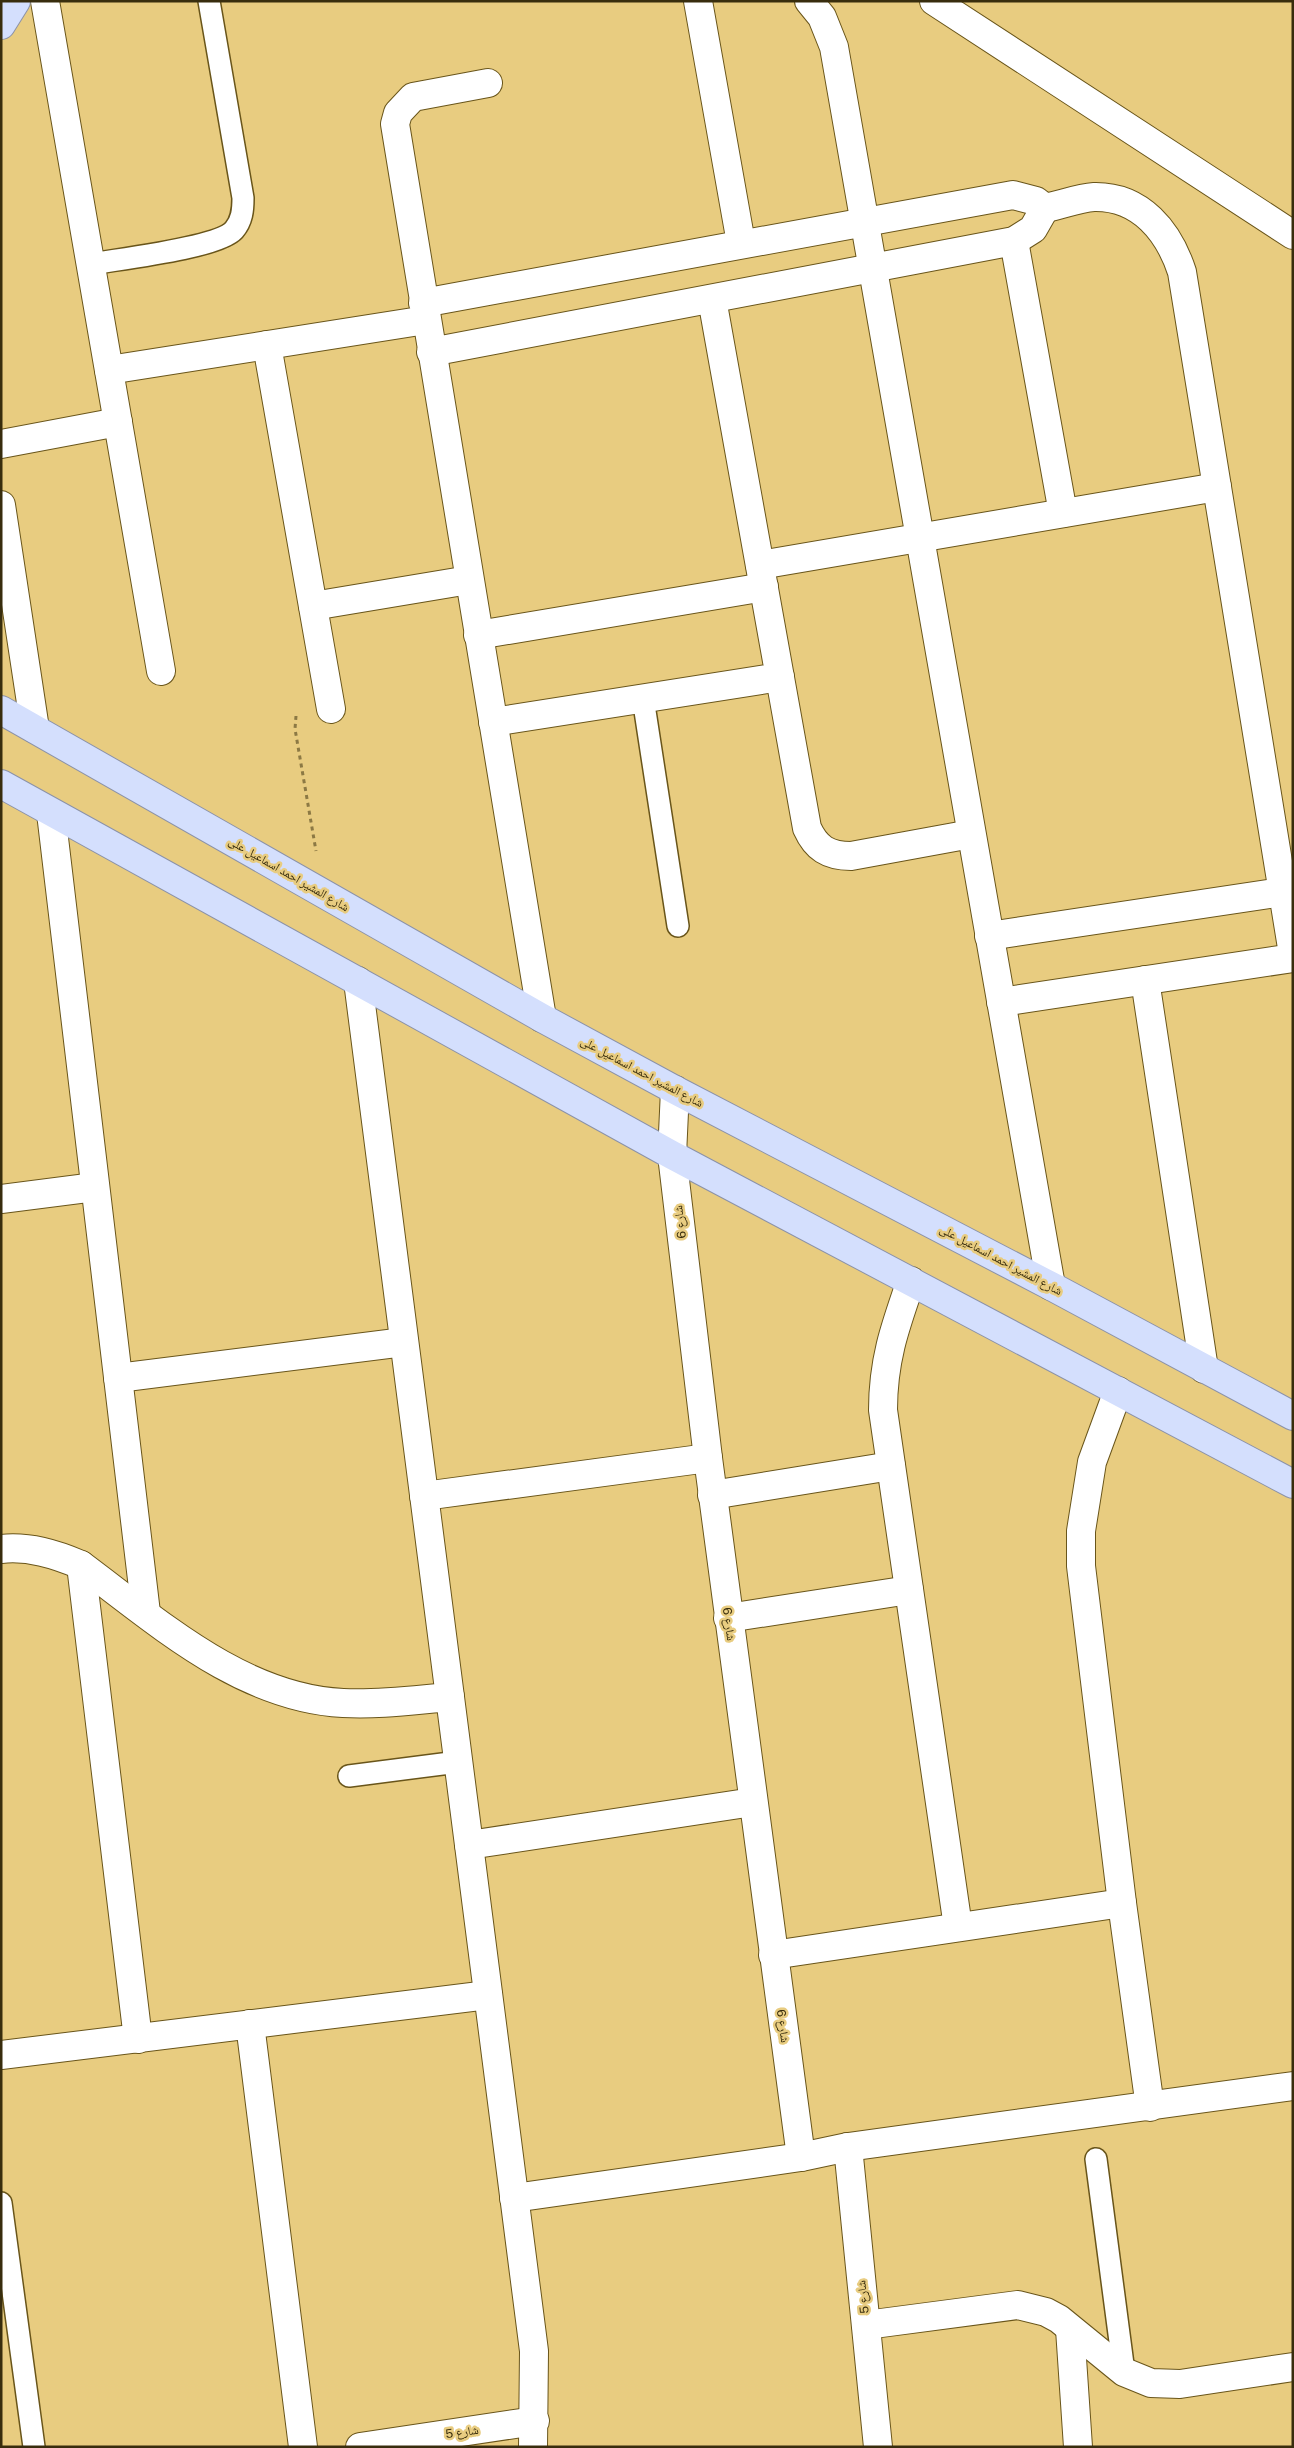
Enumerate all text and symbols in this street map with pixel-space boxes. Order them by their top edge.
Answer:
street label: شارع المشير احمد اسماعيل على [226,834,352,915]
street label: شارع المشير احمد اسماعيل على [578,1034,706,1111]
street label: شارع 6 [671,1204,690,1239]
street label: شارع المشير احمد اسماعيل على [937,1222,1065,1299]
street label: شارع 6 [719,1607,738,1642]
street label: شارع 6 [773,2009,792,2044]
street label: شارع 5 [854,2279,873,2314]
street label: شارع 5 [444,2423,480,2442]

